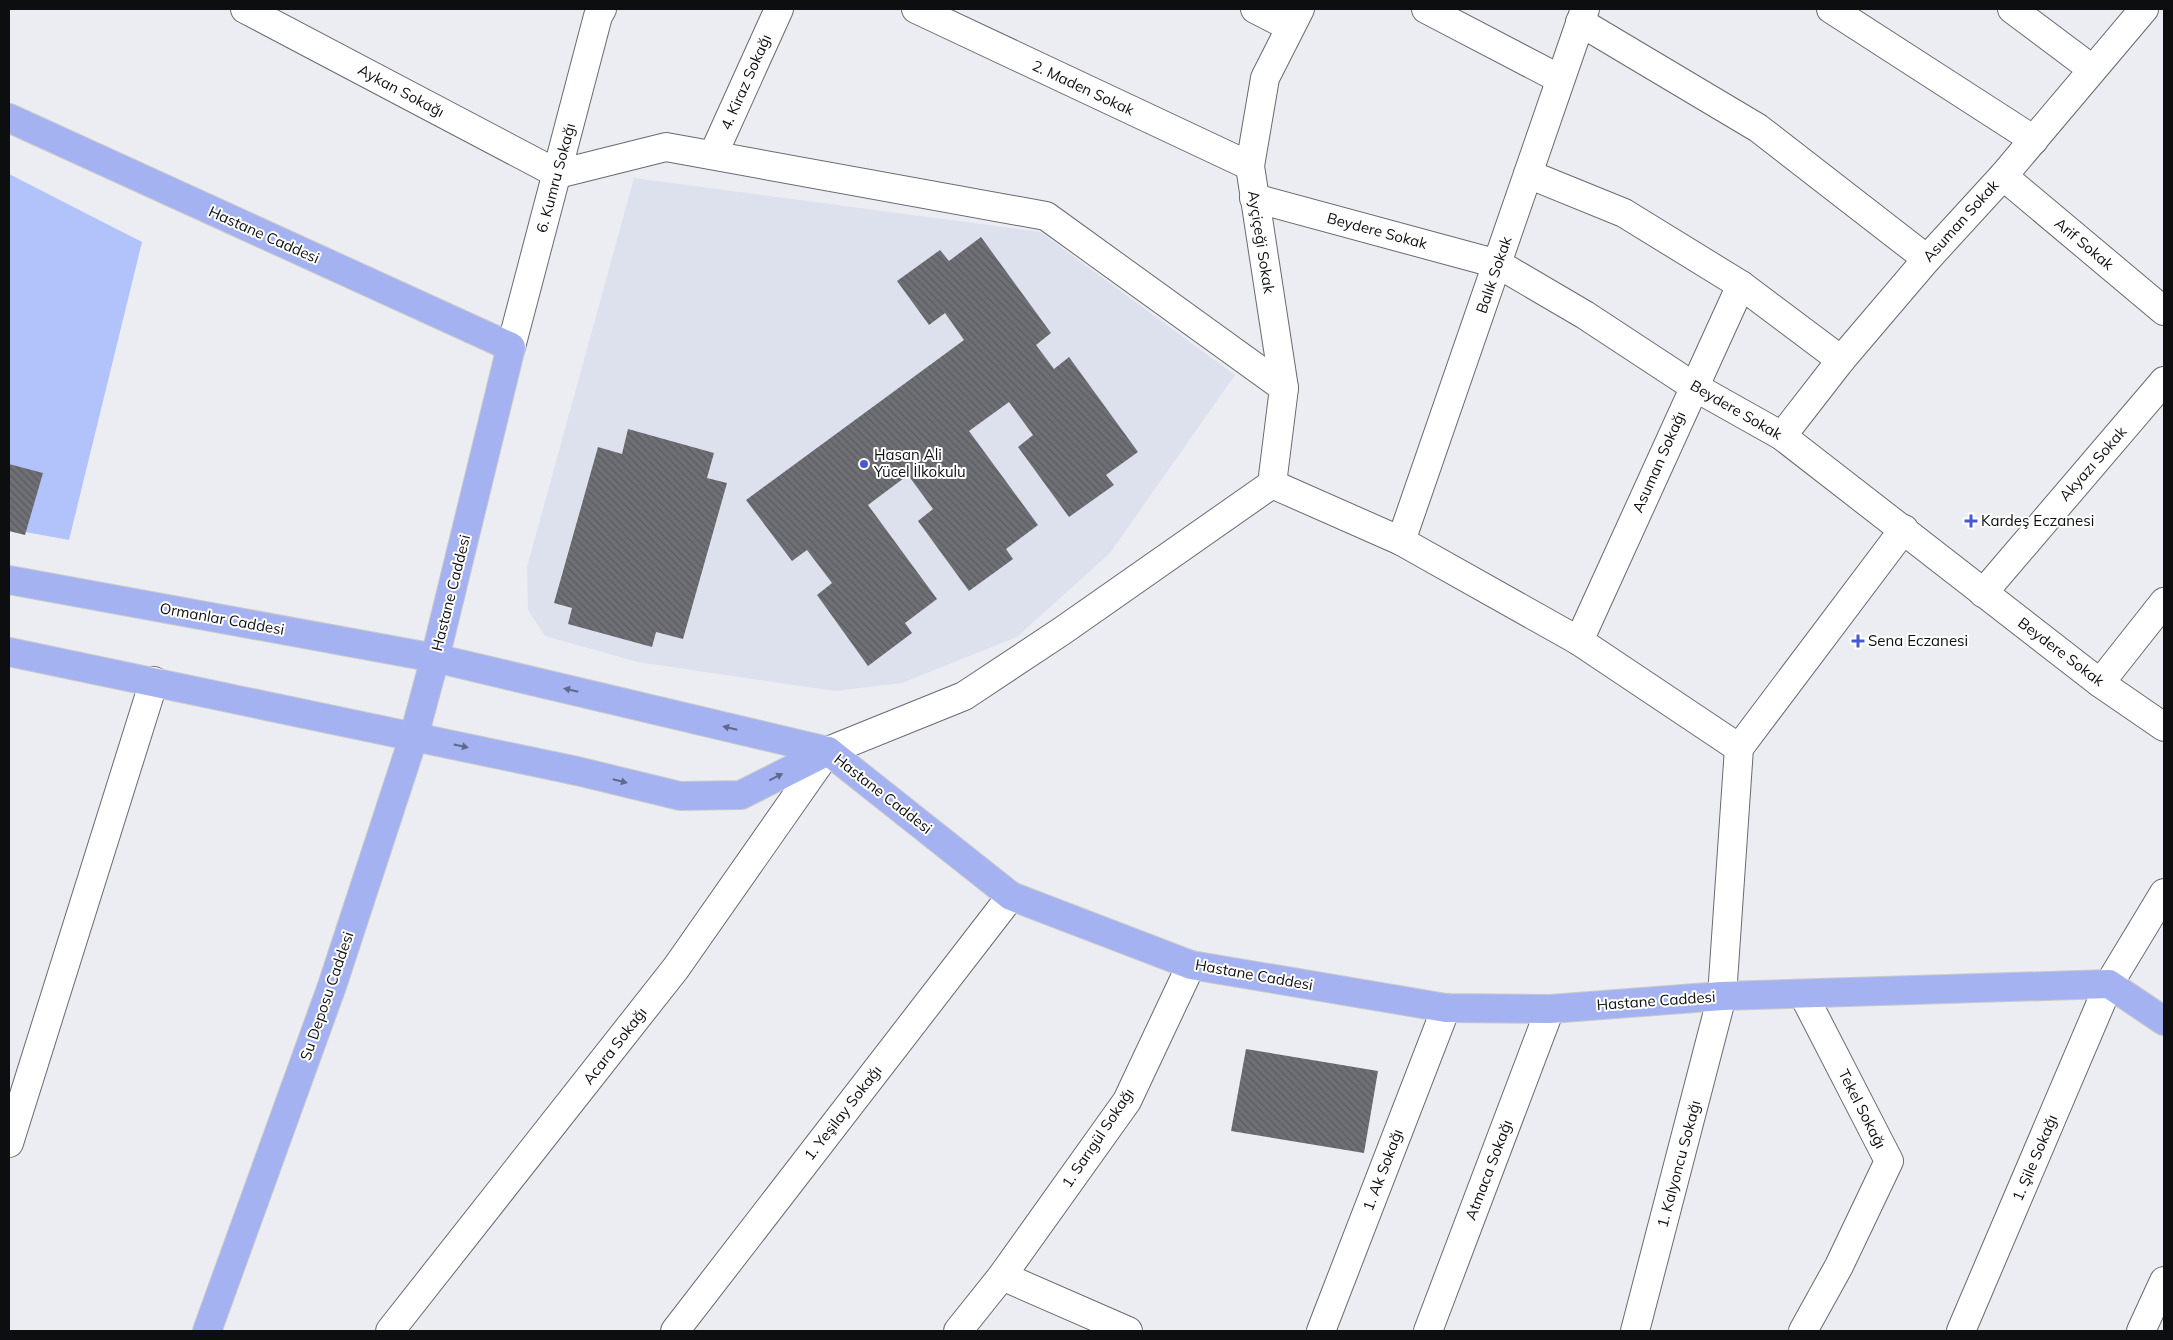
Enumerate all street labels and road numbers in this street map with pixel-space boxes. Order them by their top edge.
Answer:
street label: 4. Kiraz Sokağı [716,31,775,133]
street label: 2. Maden Sokak [1029,56,1137,120]
street label: Aykan Sokağı [355,60,448,121]
street label: 6. Kumru Sokağı [532,121,579,235]
street label: Asuman Sokak [1919,175,2003,266]
street label: Ayçiçeği Sokak [1244,189,1279,295]
street label: Hastane Caddesi [206,202,322,267]
street label: Beydere Sokak [1325,208,1430,253]
street label: Arif Sokak [2051,213,2118,274]
street label: Balık Sokak [1471,234,1516,316]
street label: Beydere Sokak [1687,376,1786,444]
street label: Asuman Sokağı [1628,408,1689,515]
street label: Akyazı Sokak [2055,422,2130,505]
street label: Hastane Caddesi [427,533,474,653]
street label: Ormanlar Caddesi [158,598,286,639]
street label: Beydere Sokak [2014,613,2108,690]
street label: Hastane Caddesi [831,749,936,838]
street label: Su Deposu Caddesi [296,929,357,1063]
street label: Hastane Caddesi [1194,955,1314,994]
street label: Hastane Caddesi [1596,987,1716,1014]
street label: Acara Sokağı [579,1003,651,1088]
street label: 1. Yeşilay Sokağı [800,1062,885,1164]
street label: Tekel Sokağı [1834,1066,1891,1152]
street label: 1. Sarıgül Sokağı [1057,1084,1138,1191]
street label: 1. Kalyoncu Sokağı [1652,1098,1705,1229]
street label: 1. Şile Sokağı [2008,1112,2061,1204]
street label: Atmaca Sokağı [1461,1117,1516,1223]
street label: 1. Ak Sokağı [1358,1126,1407,1213]

